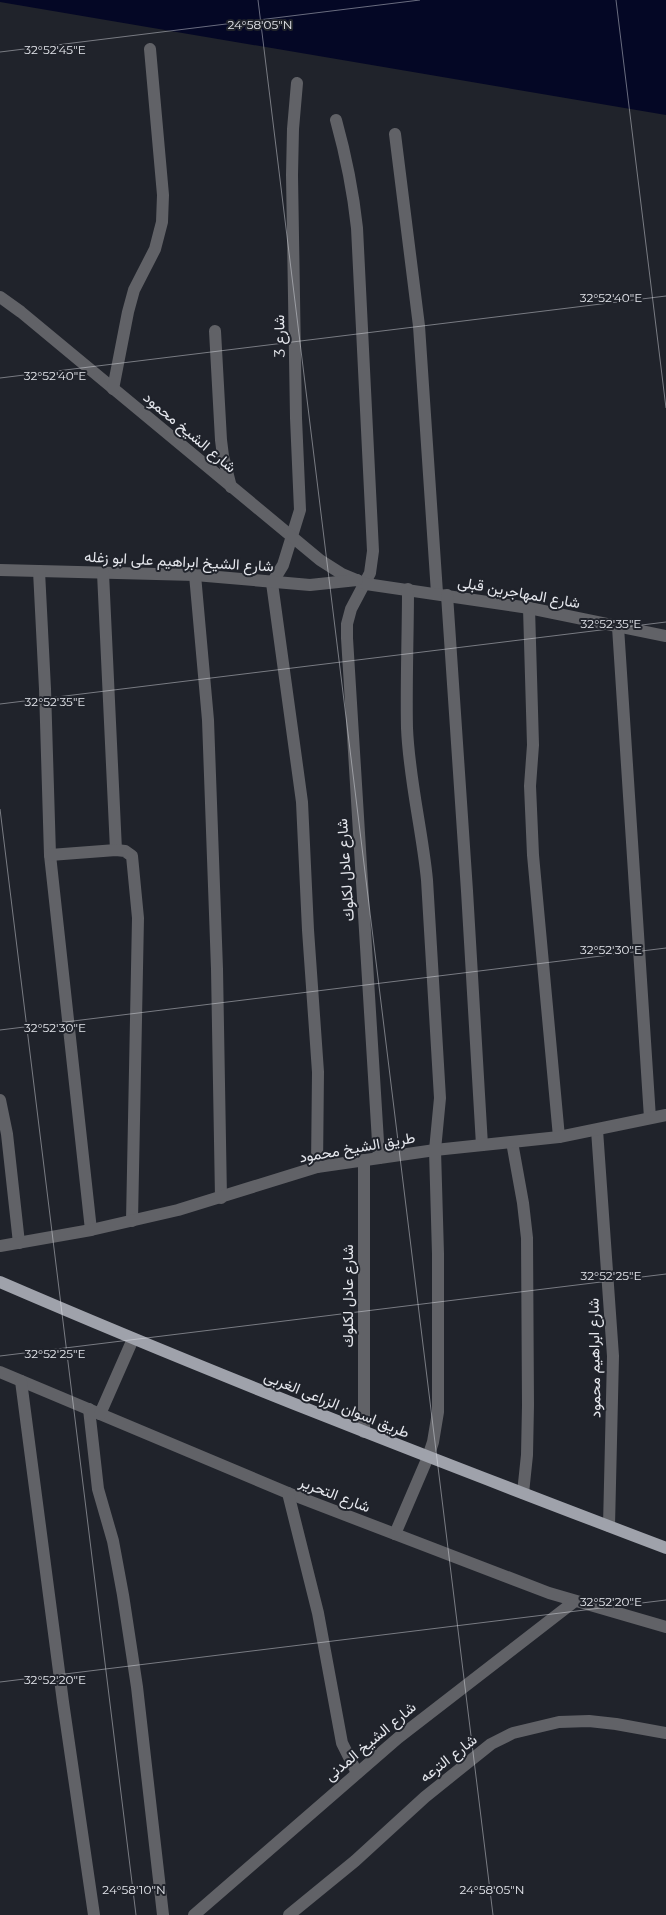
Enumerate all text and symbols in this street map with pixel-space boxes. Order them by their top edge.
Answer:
text: 24°58'05"N [227,17,293,32]
text: 32°52'45"E [24,42,86,57]
text: 32°52'40"E [580,290,642,305]
street label: شارع 3 [269,314,291,357]
text: 32°52'40"E [24,368,86,383]
street label: شارع الشيخ محمود [138,388,241,478]
street label: شارع الشيخ ابراهيم على ابو زغله [84,547,274,577]
street label: شارع المهاجرين قبلى [456,572,582,614]
text: 32°52'35"E [581,616,641,631]
text: 32°52'35"E [25,694,85,709]
street label: شارع عادل لكلوك [332,818,360,922]
text: 32°52'30"E [580,942,642,957]
text: 32°52'30"E [24,1020,86,1035]
street label: طريق الشيخ محمود [298,1127,417,1169]
street label: شارع عادل لكلوك [338,1244,359,1348]
text: 32°52'25"E [580,1268,642,1283]
street label: شارع ابراهيم محمود [583,1298,607,1418]
text: 32°52'25"E [24,1346,86,1361]
street label: طريق اسوان الزراعى الغربى [261,1366,413,1443]
street label: شارع التحرير [295,1471,373,1518]
text: 32°52'20"E [580,1594,642,1609]
text: 32°52'20"E [24,1672,86,1687]
street label: شارع الشيخ المدنى [320,1697,421,1786]
street label: شارع الترعه [416,1730,482,1788]
text: 24°58'10"N [102,1882,166,1897]
text: 24°58'05"N [459,1882,525,1897]

